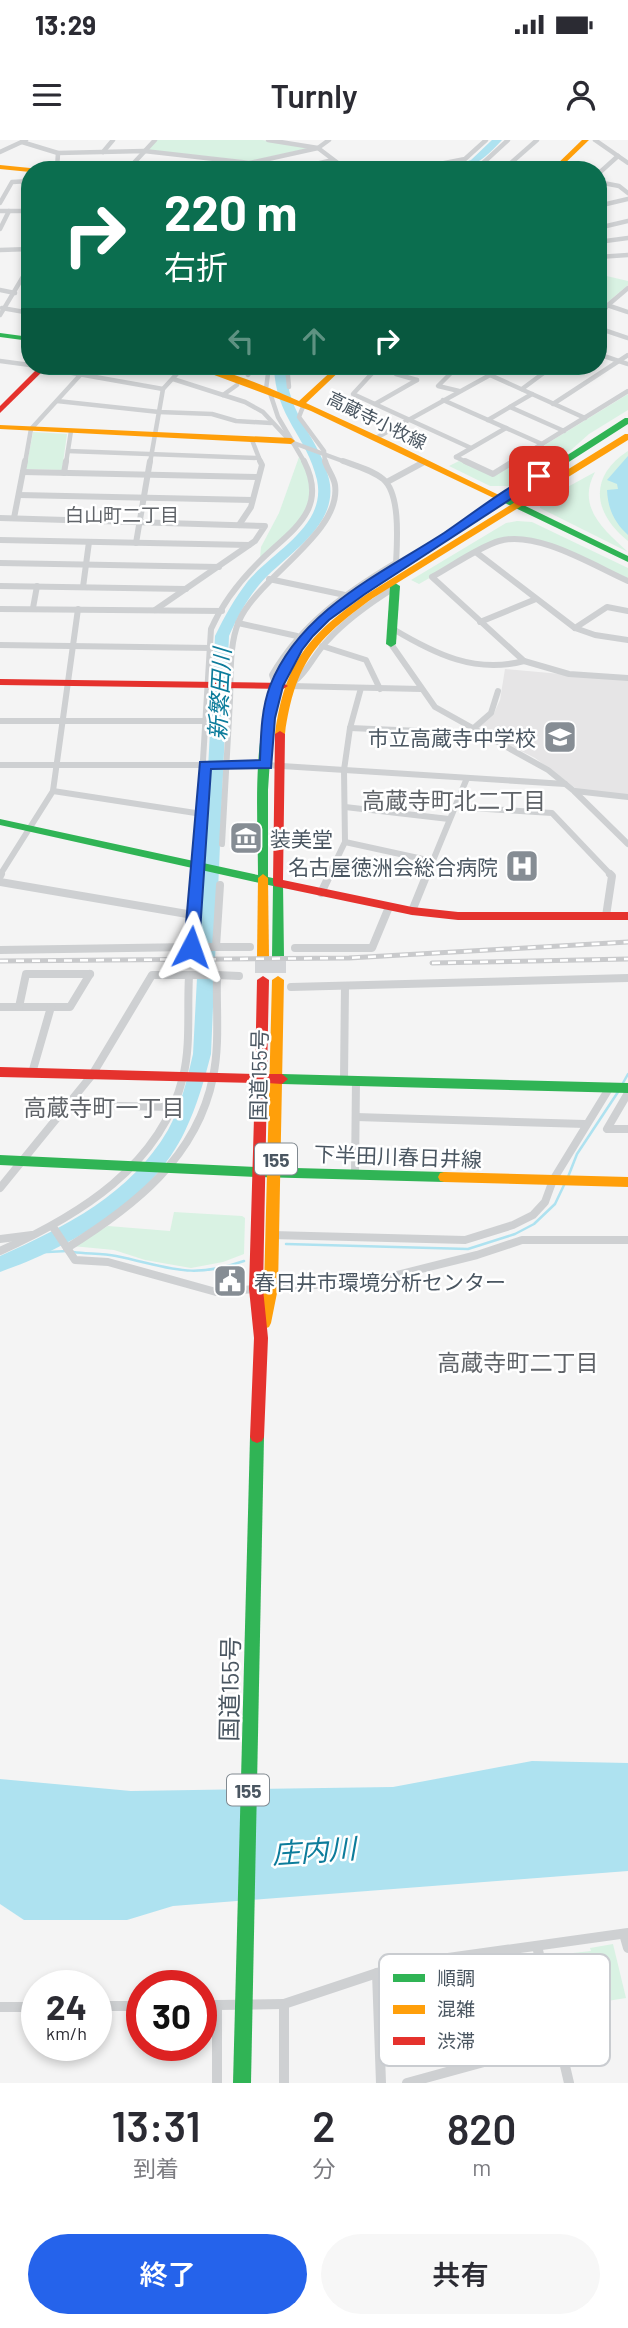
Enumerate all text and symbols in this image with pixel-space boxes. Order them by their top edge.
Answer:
text: 13:29 [35,9,96,40]
icon: menu [28,76,66,114]
text: Turnly [270,76,358,114]
icon: person [562,76,600,114]
text: 220 m [164,182,298,241]
icon: right [49,189,140,280]
text: 右折 [164,247,228,285]
icon: left [222,322,260,360]
icon: ahead [295,322,333,360]
icon: right [368,322,406,360]
street label: 高蔵寺小牧線 [324,386,430,454]
pin [509,446,569,506]
icon: arrive [520,457,558,495]
district label: 白山町二丁目 [65,503,179,526]
water label: 新繁田川 [203,644,236,741]
school or university icon: 市立高蔵寺中学校 [541,718,579,756]
place label: 市立高蔵寺中学校 [368,725,536,750]
district label: 高蔵寺町北二丁目 [362,786,546,814]
museum icon: 装美堂 [227,819,265,857]
place label: 装美堂 [270,826,333,851]
hospital icon: 名古屋徳洲会総合病院 [503,847,541,885]
place label: 名古屋徳洲会総合病院 [288,854,498,879]
position arrow [154,910,228,984]
street label: 国道155号 [245,1029,271,1121]
district label: 高蔵寺町一丁目 [24,1093,185,1121]
street label: 下半田川春日井線 [314,1141,482,1171]
road number: 155 [255,1144,297,1175]
public building icon: 春日井市環境分析センター [211,1262,249,1300]
place label: 春日井市環境分析センター [254,1269,506,1294]
district label: 高蔵寺町二丁目 [438,1348,599,1376]
street label: 国道155号 [214,1636,244,1742]
road number: 155 [227,1774,269,1806]
water label: 庄内川 [271,1830,360,1870]
legend [379,1954,610,2066]
text: 順調 [437,1966,475,1989]
speed limit sign: 30 [126,1970,217,2061]
text: 24 [46,1985,87,2027]
text: 混雑 [437,1997,475,2020]
text: km/h [46,2022,87,2044]
text: 渋滞 [437,2029,475,2052]
text: 13:31 [112,2100,201,2150]
text: 2 [312,2100,335,2150]
text: 820 [447,2103,516,2153]
text: m [472,2153,491,2181]
text: 到着 [133,2154,179,2182]
text: 分 [312,2154,335,2182]
button: 終了 [28,2234,307,2314]
button: 共有 [321,2234,600,2314]

